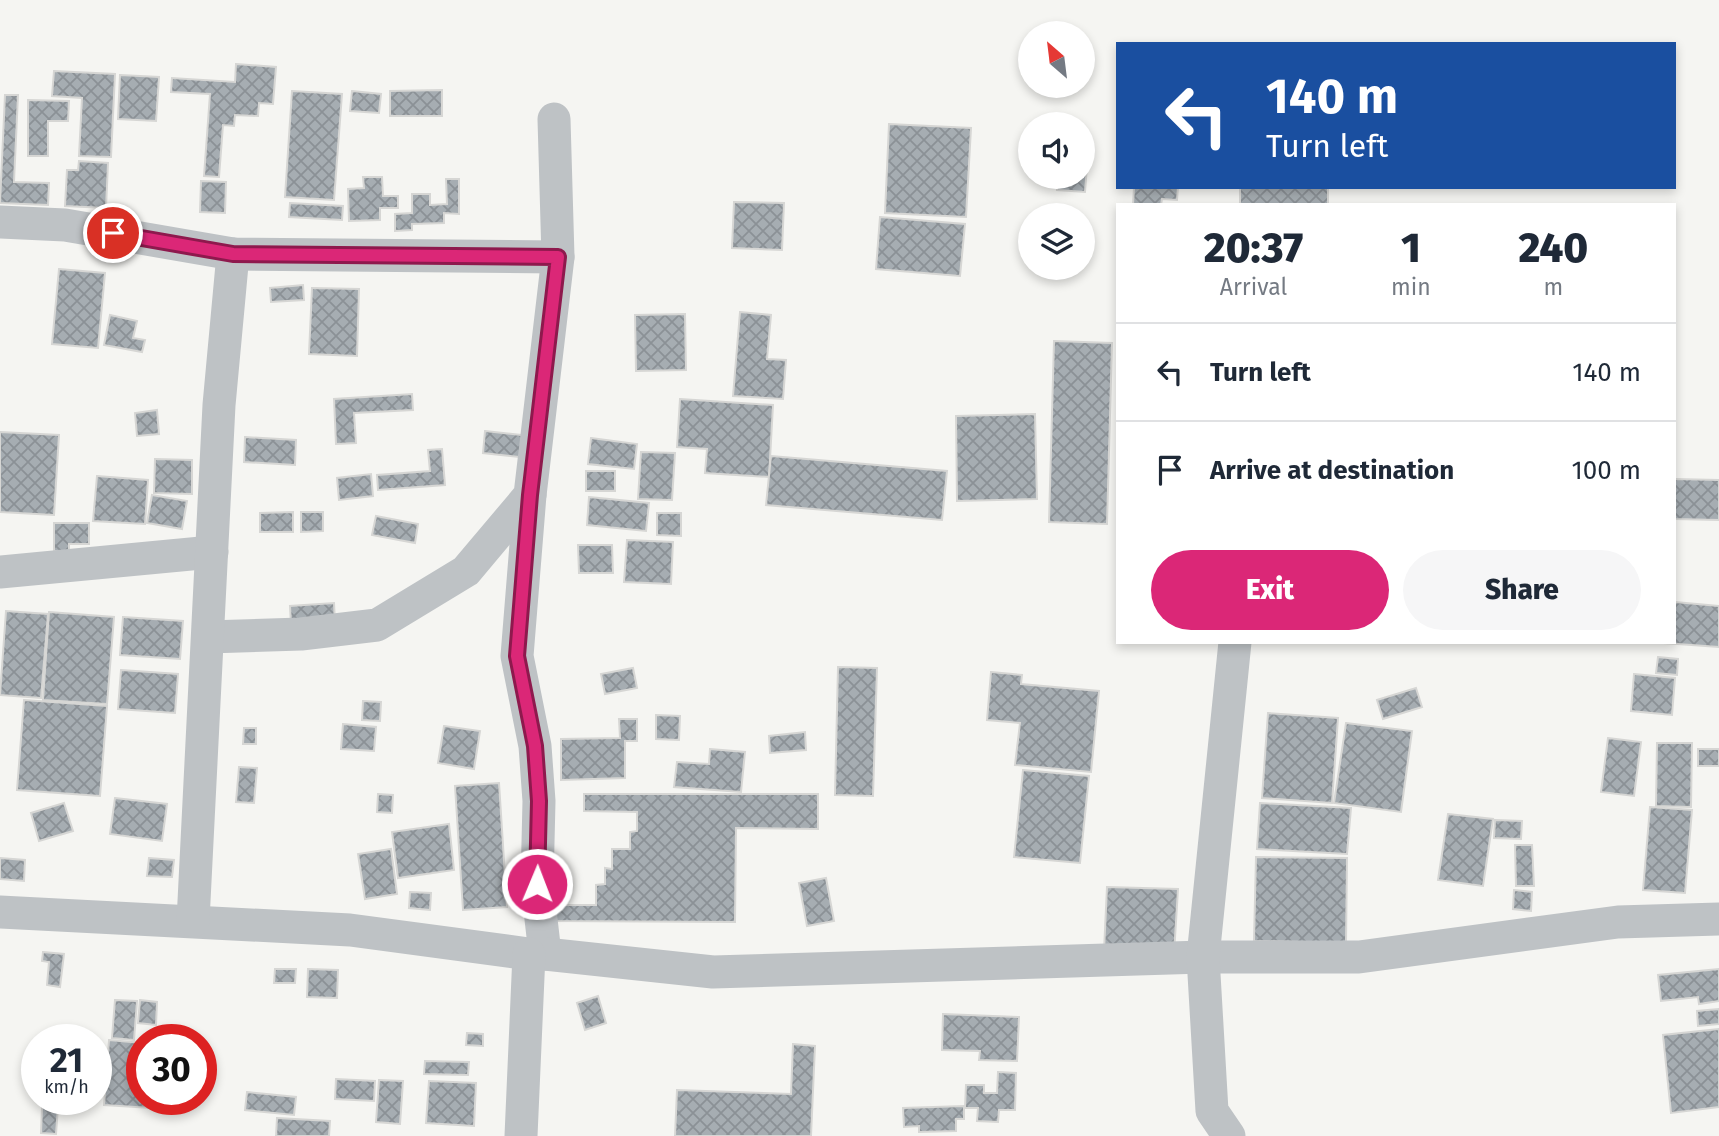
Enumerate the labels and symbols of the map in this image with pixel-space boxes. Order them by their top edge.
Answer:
north arrow [1018,21,1096,98]
pin [83,203,143,263]
position arrow [500,847,574,921]
speed limit sign: 30 [126,1024,217,1115]

